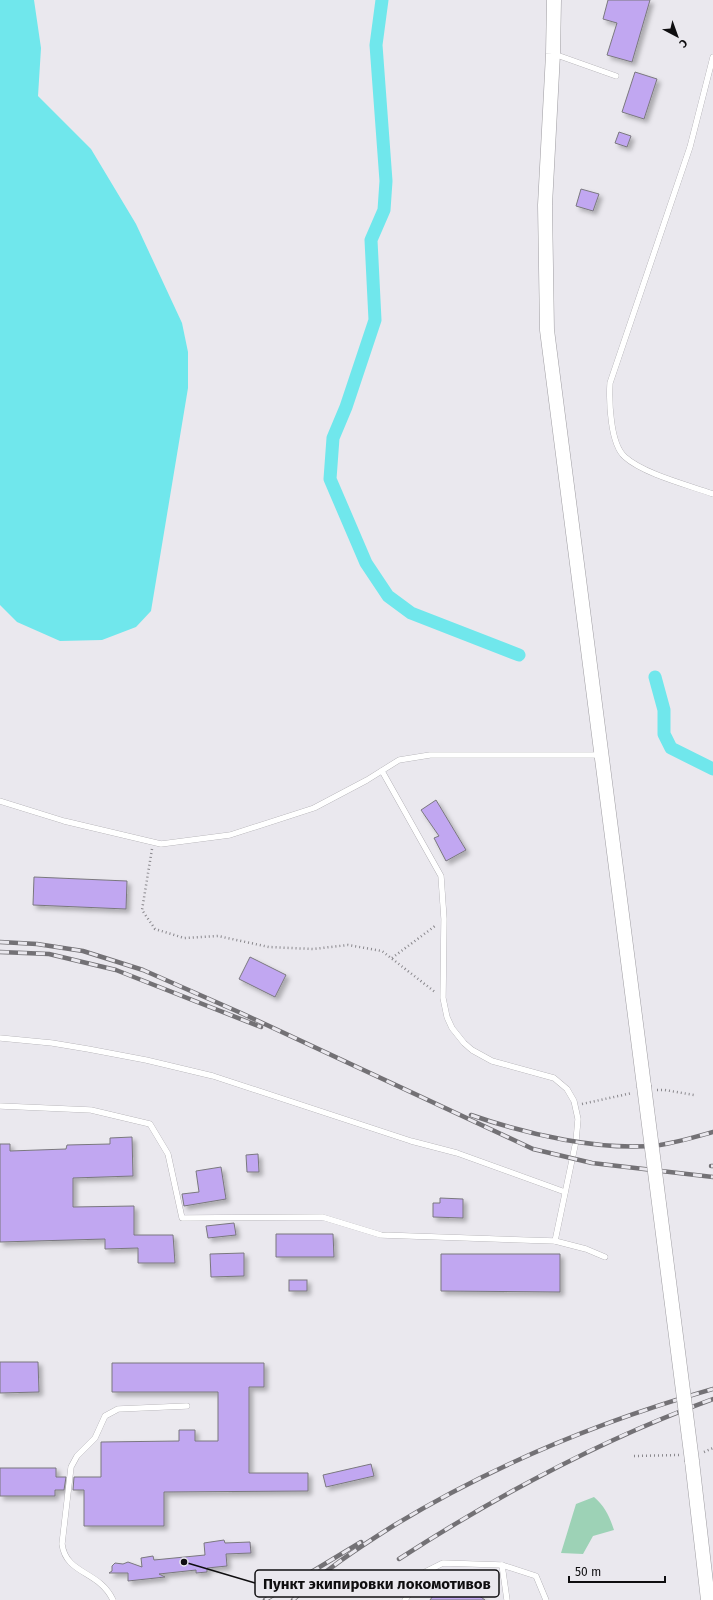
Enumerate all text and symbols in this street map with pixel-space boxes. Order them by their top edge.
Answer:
north arrow [657,16,697,56]
text: С [676,36,690,51]
scale bar [569,1558,665,1584]
text: 50 m [575,1565,601,1579]
callout: Пункт экипировки локомотивов [255,1570,499,1597]
text: Пункт экипировки локомотивов [263,1575,491,1593]

